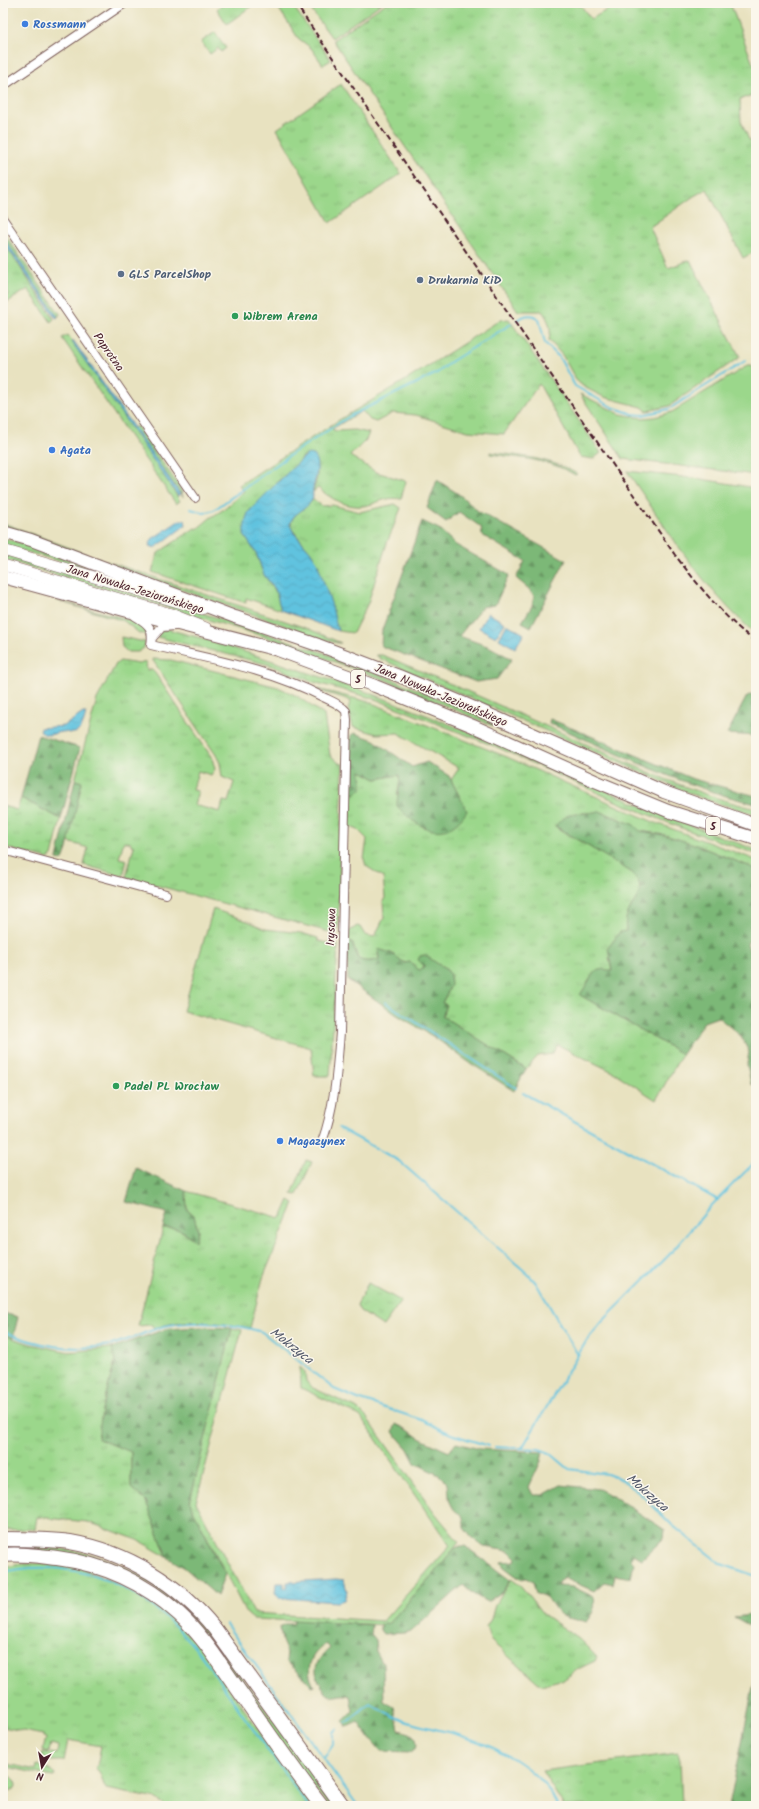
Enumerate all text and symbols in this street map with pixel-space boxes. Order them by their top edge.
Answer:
place label: Rossmann [33,15,86,34]
marker: Rossmann [20,19,30,29]
place label: GLS ParcelShop [129,265,212,284]
marker: GLS ParcelShop [116,269,126,279]
place label: Drukarnia KiD [428,271,501,290]
marker: Drukarnia KiD [415,275,425,285]
place label: Wibrem Arena [243,307,318,326]
marker: Wibrem Arena [230,311,240,321]
street label: Paprotna [88,329,129,376]
place label: Agata [60,441,91,460]
marker: Agata [47,445,57,455]
street label: Jana Nowaka-Jeziorańskiego [64,560,206,619]
street label: Jana Nowaka-Jeziorańskiego [371,659,510,732]
road number: 5 [351,670,365,688]
road number: 5 [706,817,720,835]
street label: Irysowa [321,908,342,946]
place label: Padel PL Wrocław [124,1077,219,1096]
marker: Padel PL Wrocław [111,1081,121,1091]
place label: Magazynex [288,1132,346,1151]
marker: Magazynex [275,1136,285,1146]
water label: Mokrzyca [265,1322,318,1370]
water label: Mokrzyca [621,1469,674,1518]
north arrow [22,1747,62,1787]
text: N [35,1766,45,1785]

